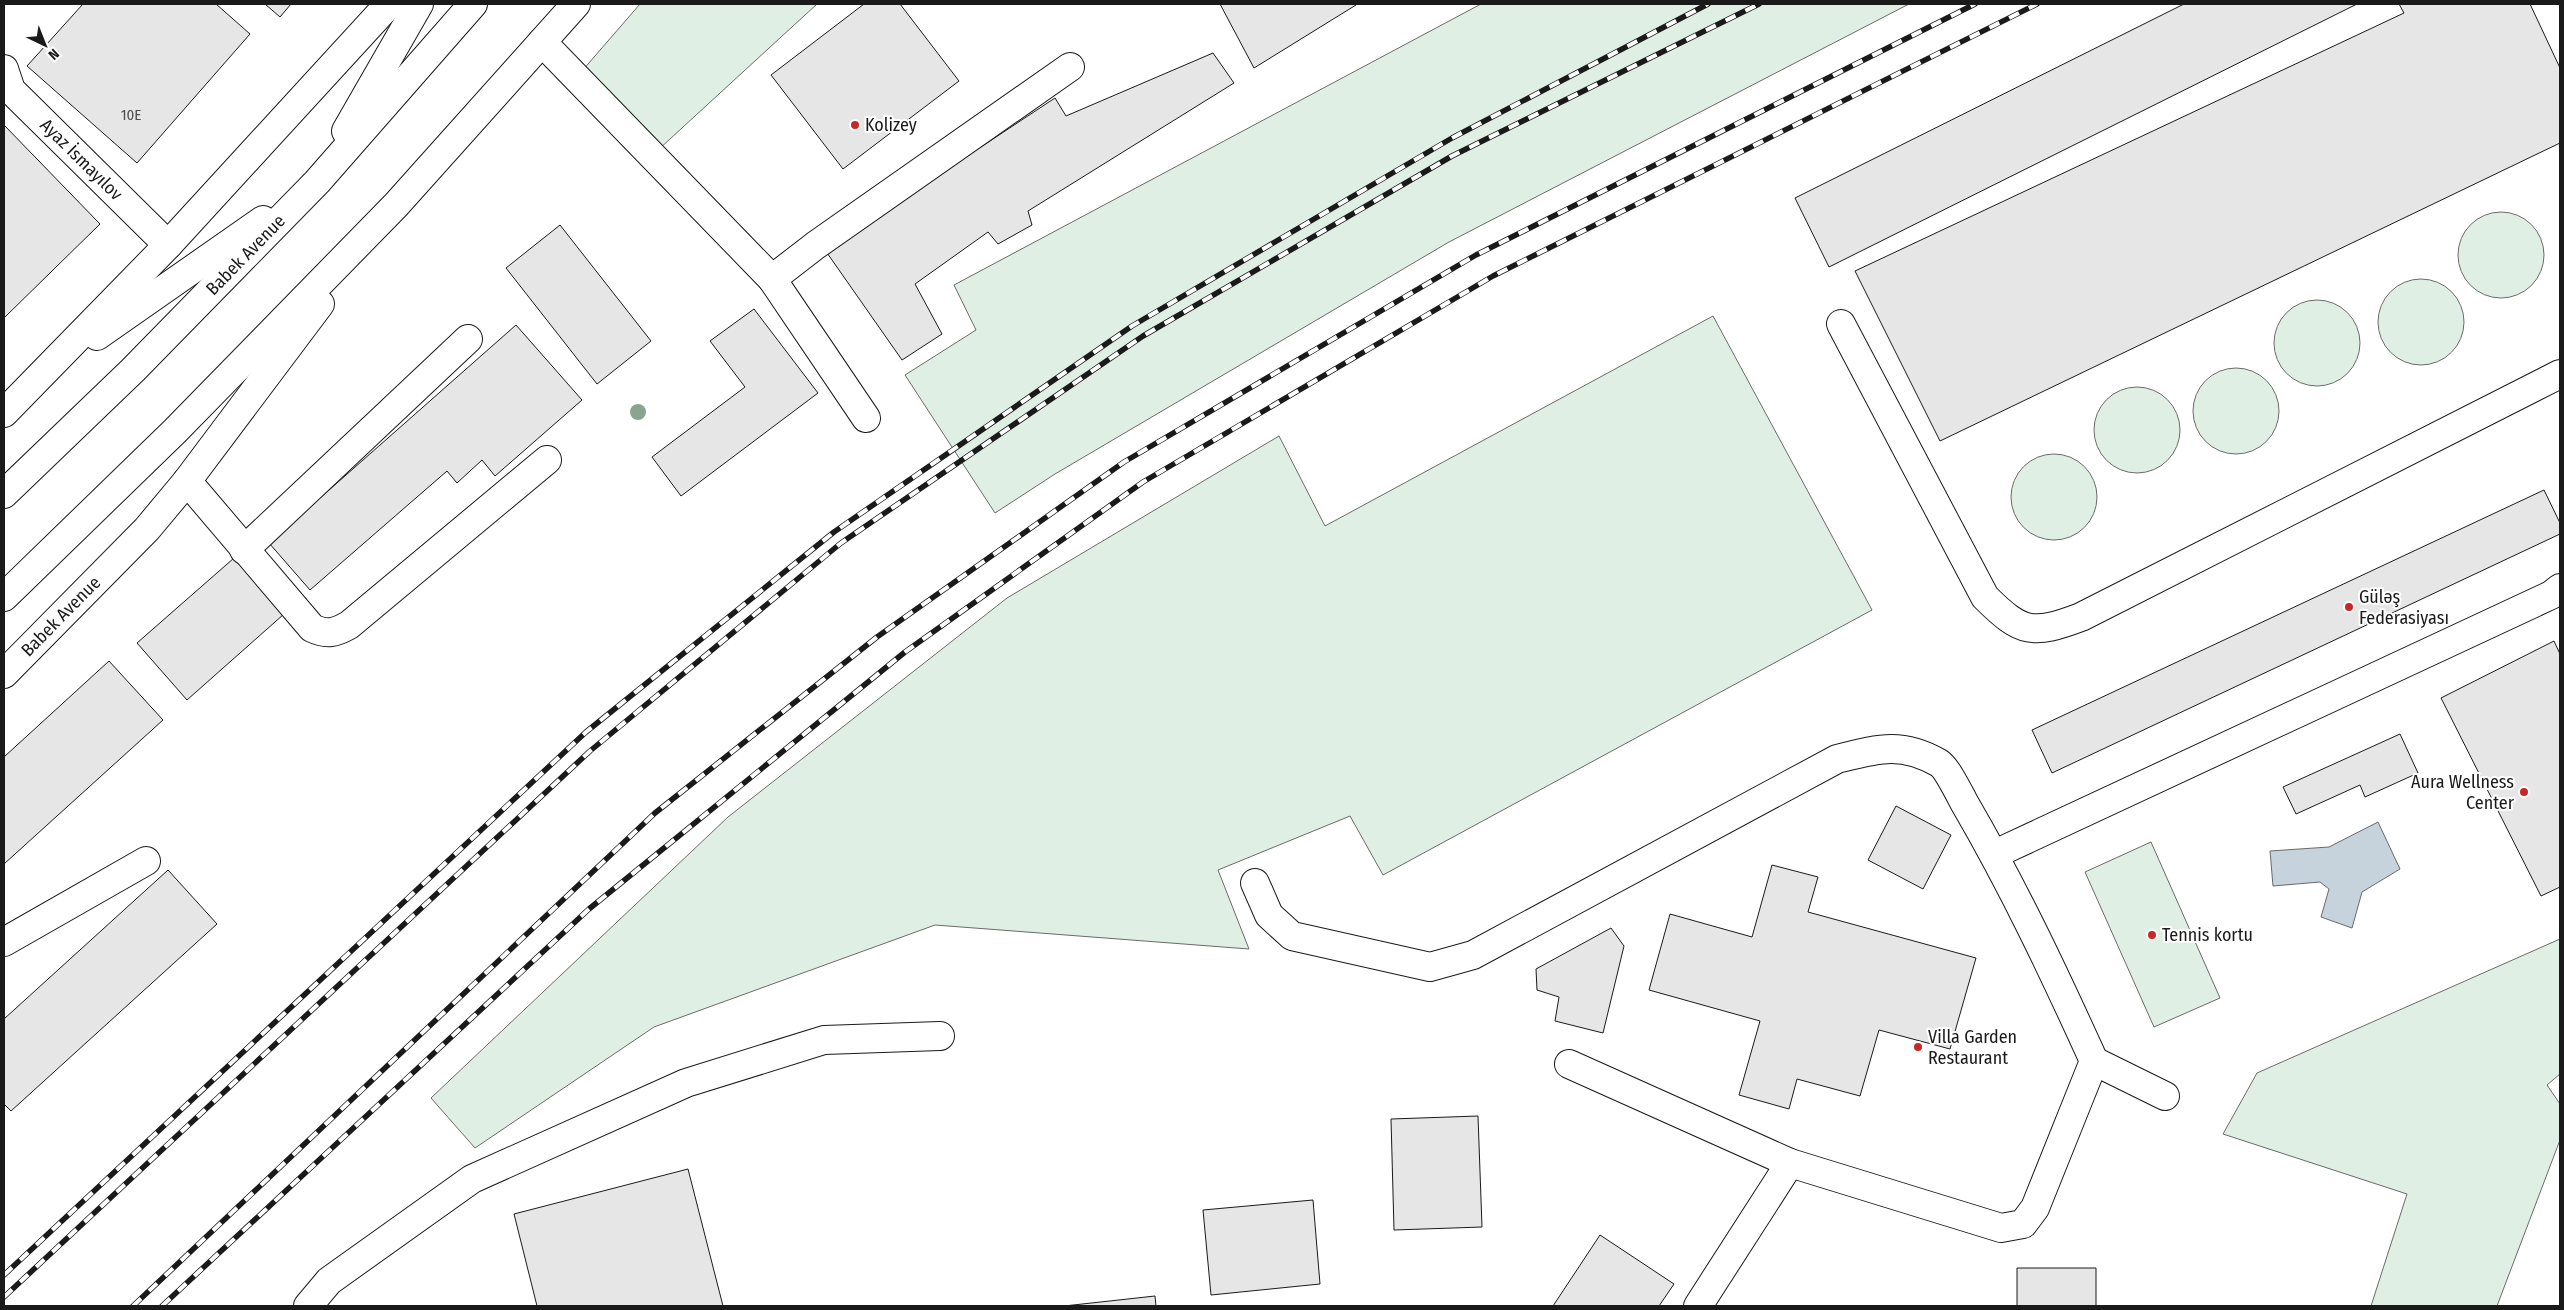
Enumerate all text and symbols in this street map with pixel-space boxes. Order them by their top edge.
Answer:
north arrow [20,20,70,70]
text: N [45,45,62,63]
house number: 10E [121,106,141,124]
street label: Ayaz İsmayılov [36,114,127,205]
place label: Kolizey [865,114,917,136]
marker: Kolizey [849,119,861,131]
street label: Babek Avenue [201,210,290,300]
street label: Babek Avenue [17,572,105,661]
place label: Güləş Federasiyası [2359,586,2449,629]
marker: Güləş Federasiyası [2343,601,2355,613]
place label: Aura Wellness Center [2411,771,2515,814]
marker: Aura Wellness Center [2518,786,2530,798]
place label: Tennis kortu [2162,924,2253,946]
marker: Tennis kortu [2146,929,2158,941]
place label: Villa Garden Restaurant [1928,1026,2017,1069]
marker: Villa Garden Restaurant [1912,1041,1924,1053]

